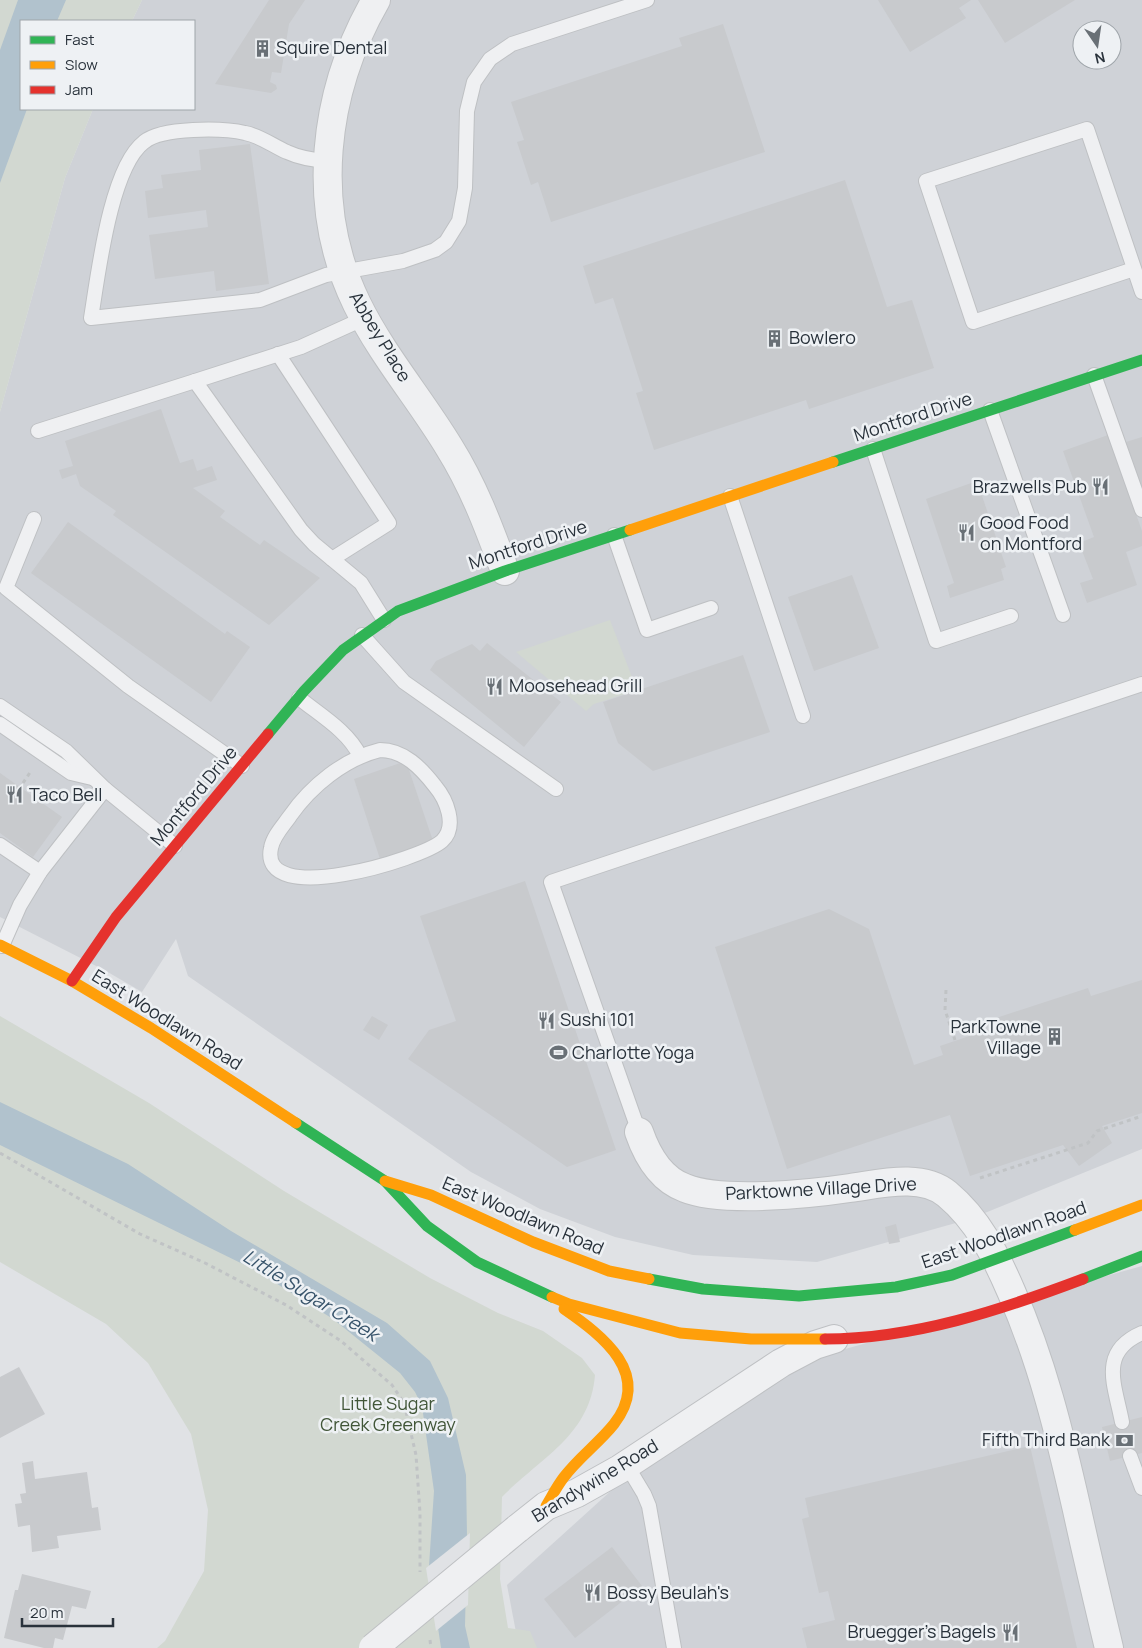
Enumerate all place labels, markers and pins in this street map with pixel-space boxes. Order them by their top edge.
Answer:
place label: Squire Dental [276,35,388,59]
building icon: Squire Dental [252,38,272,58]
place label: Bowlero [789,325,856,349]
building icon: Bowlero [765,328,785,348]
place label: Brazwells Pub [973,474,1087,498]
restaurant icon: Brazwells Pub [1091,477,1111,497]
place label: Good Food on Montford [980,510,1082,555]
restaurant icon: Good Food on Montford [956,523,976,543]
place label: Moosehead Grill [509,673,642,697]
restaurant icon: Moosehead Grill [485,676,505,696]
place label: Taco Bell [29,782,102,806]
restaurant icon: Taco Bell [5,785,25,805]
place label: Sushi 101 [560,1007,635,1031]
restaurant icon: Sushi 101 [536,1010,556,1030]
place label: ParkTowne Village [951,1014,1041,1059]
building icon: ParkTowne Village [1045,1027,1065,1047]
place label: Charlotte Yoga [572,1040,694,1064]
sports icon: Charlotte Yoga [548,1043,568,1063]
place label: Fifth Third Bank [982,1427,1111,1451]
bank icon: Fifth Third Bank [1114,1430,1134,1450]
place label: Bossy Beulah's [607,1580,729,1604]
restaurant icon: Bossy Beulah's [583,1583,603,1603]
place label: Bruegger's Bagels [847,1619,996,1643]
restaurant icon: Bruegger's Bagels [1000,1622,1020,1642]

